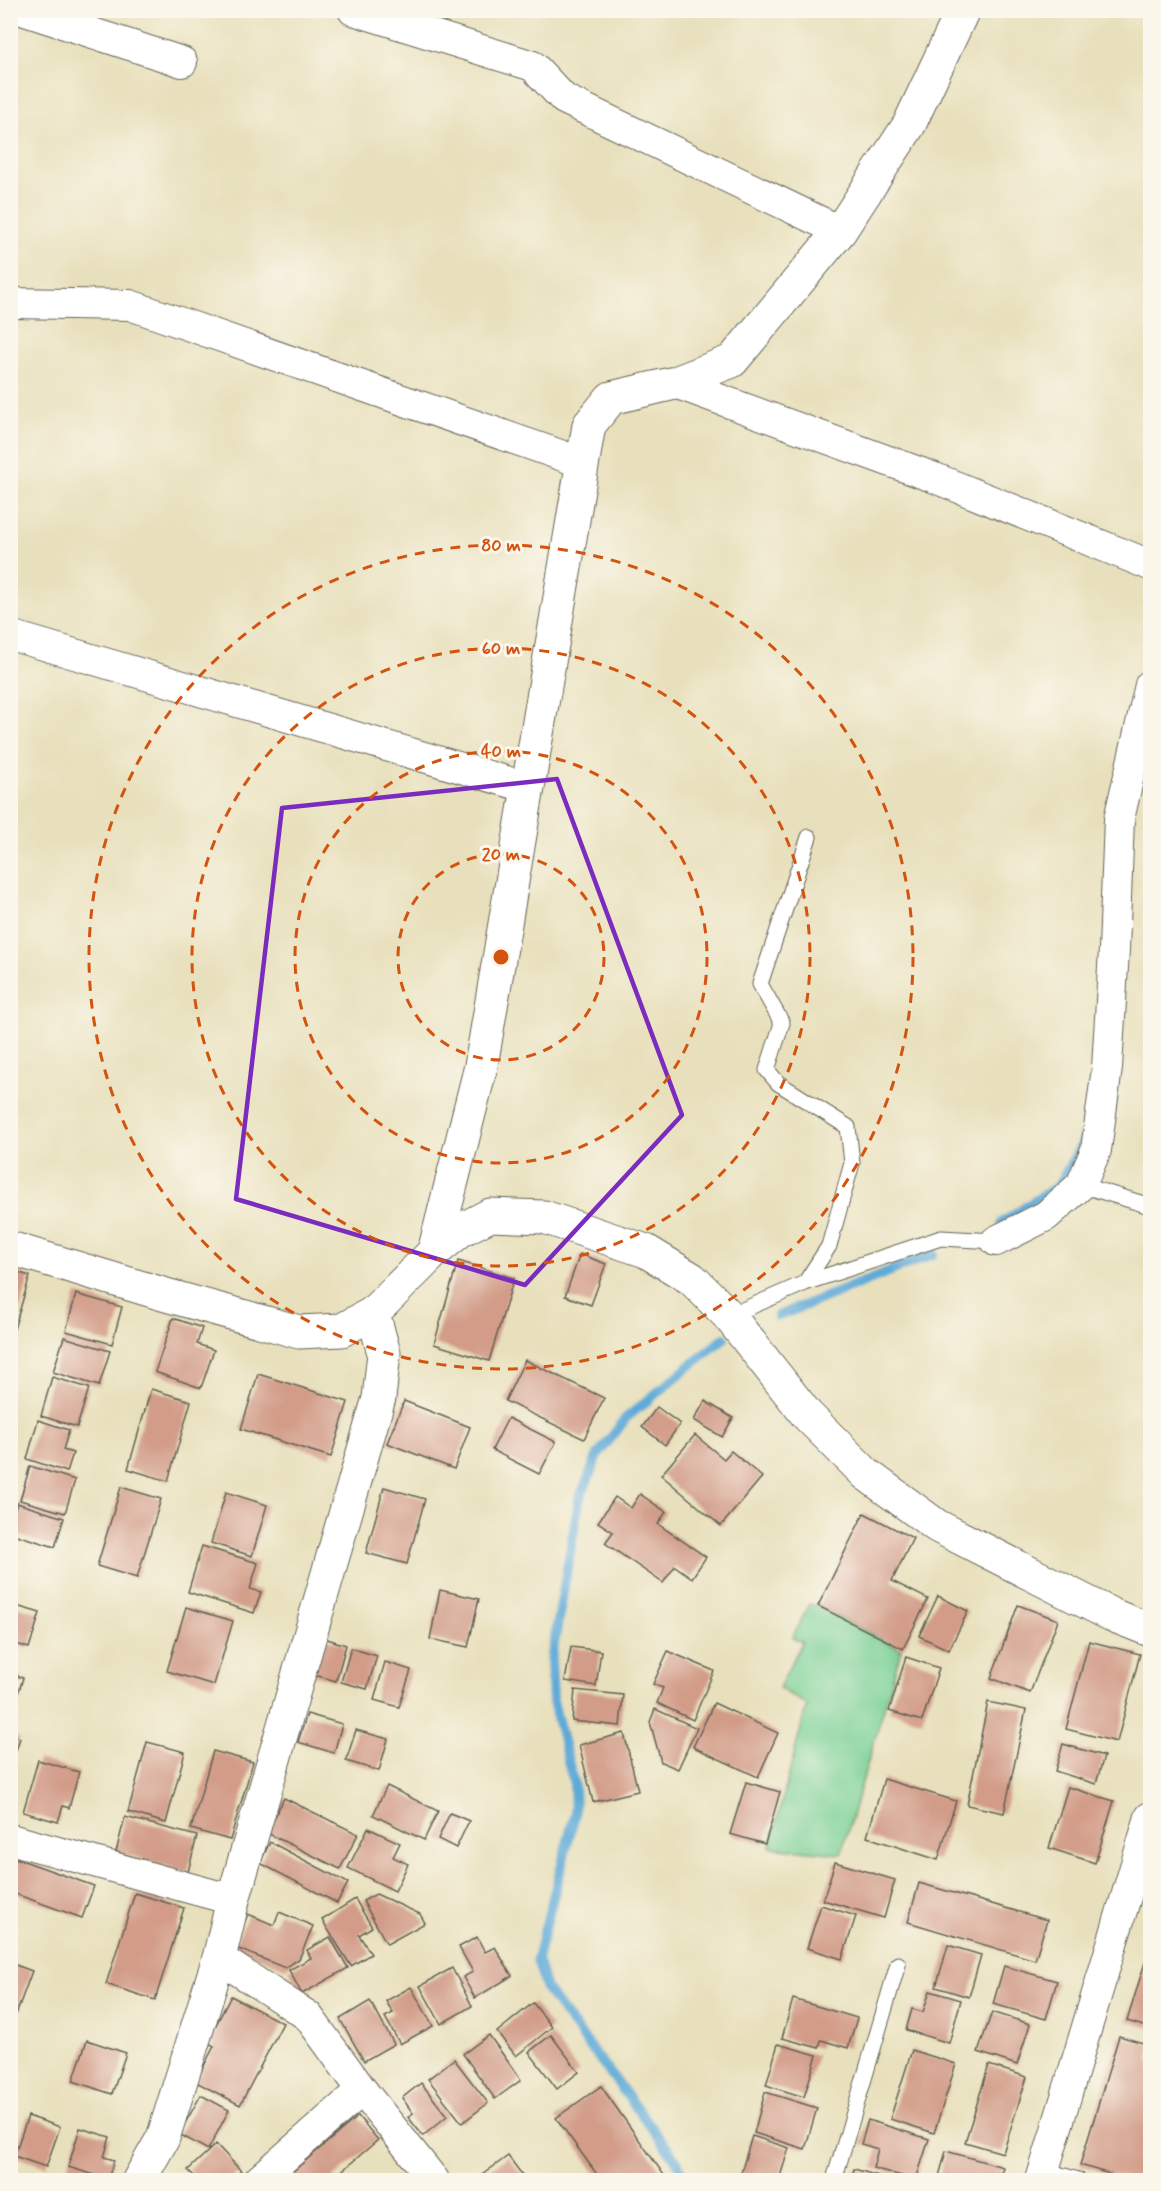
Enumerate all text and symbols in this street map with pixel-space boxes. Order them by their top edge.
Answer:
text: 80 m [481,534,521,558]
text: 60 m [482,637,520,661]
text: 40 m [481,740,521,764]
text: 20 m [482,843,520,867]
centre of rings [491,947,511,967]

